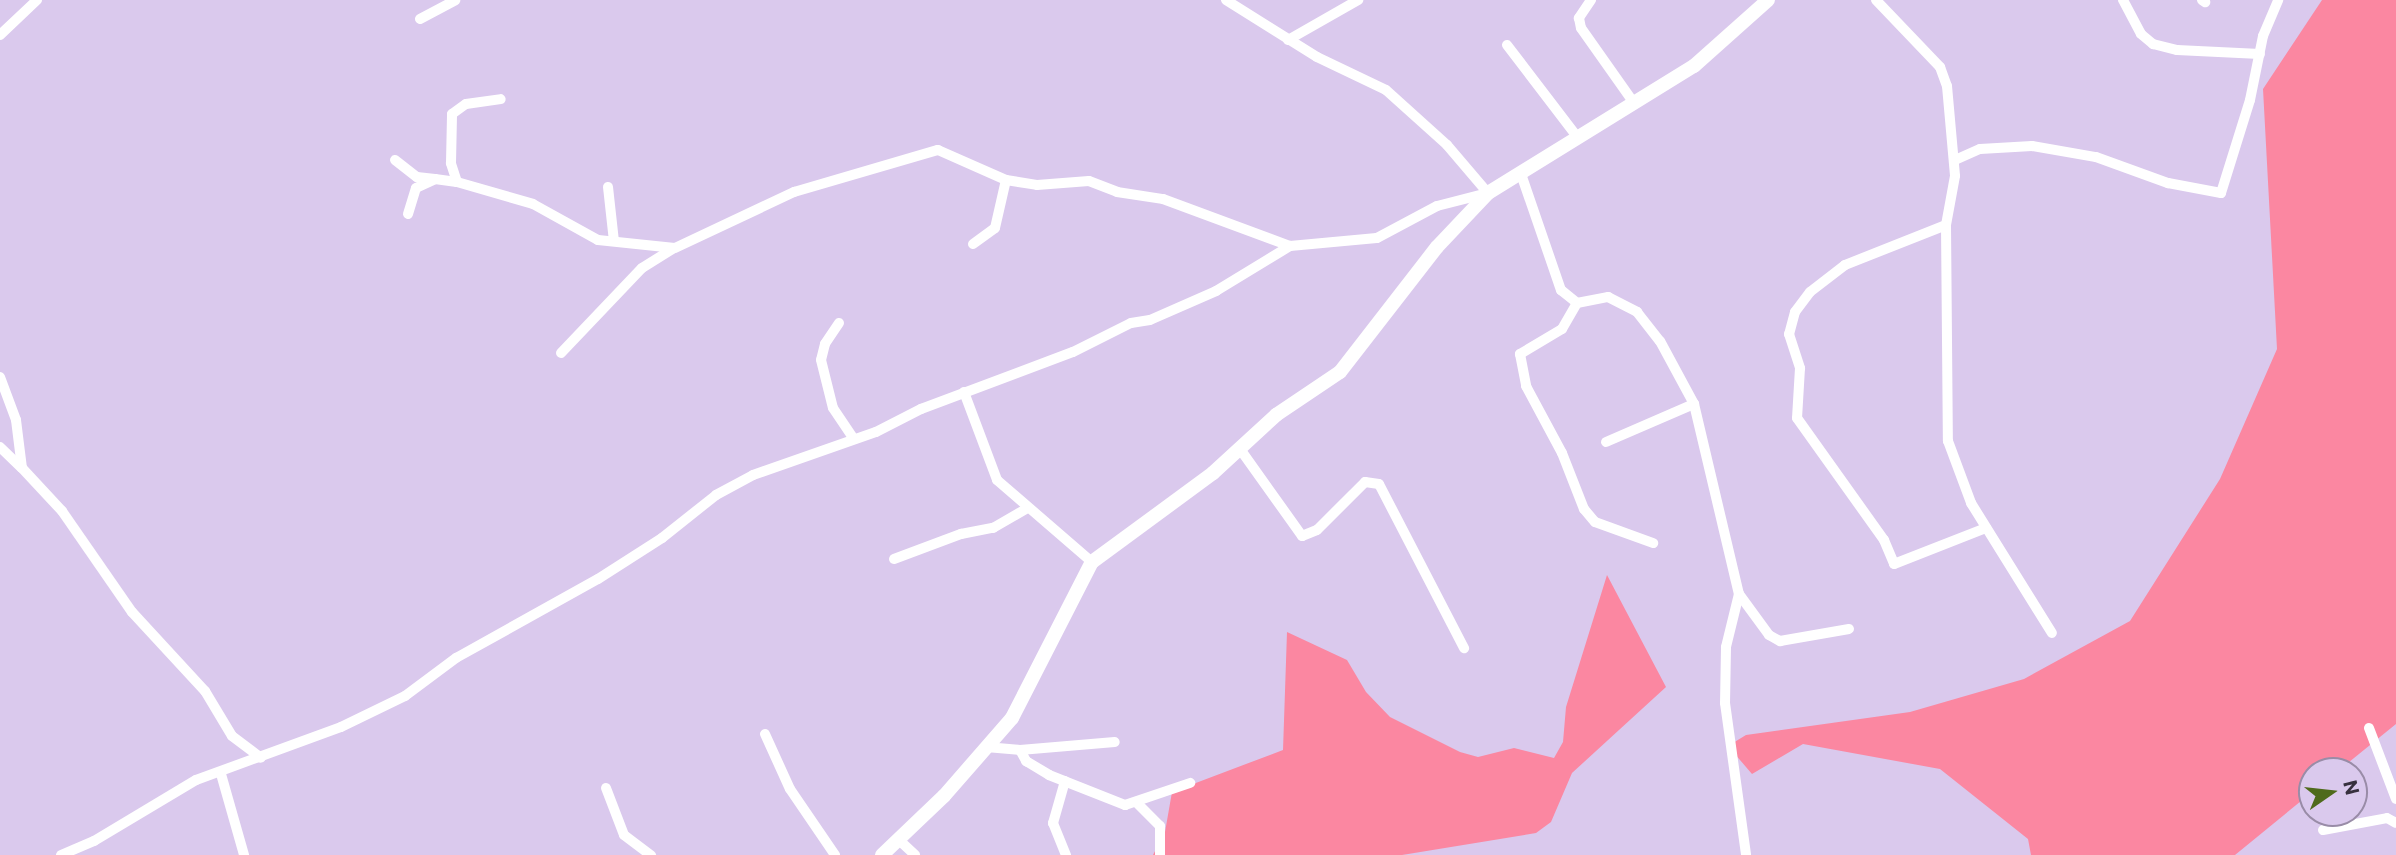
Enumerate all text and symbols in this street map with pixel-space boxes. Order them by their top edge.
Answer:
north arrow [2298,757,2368,827]
text: N [2339,778,2365,797]

